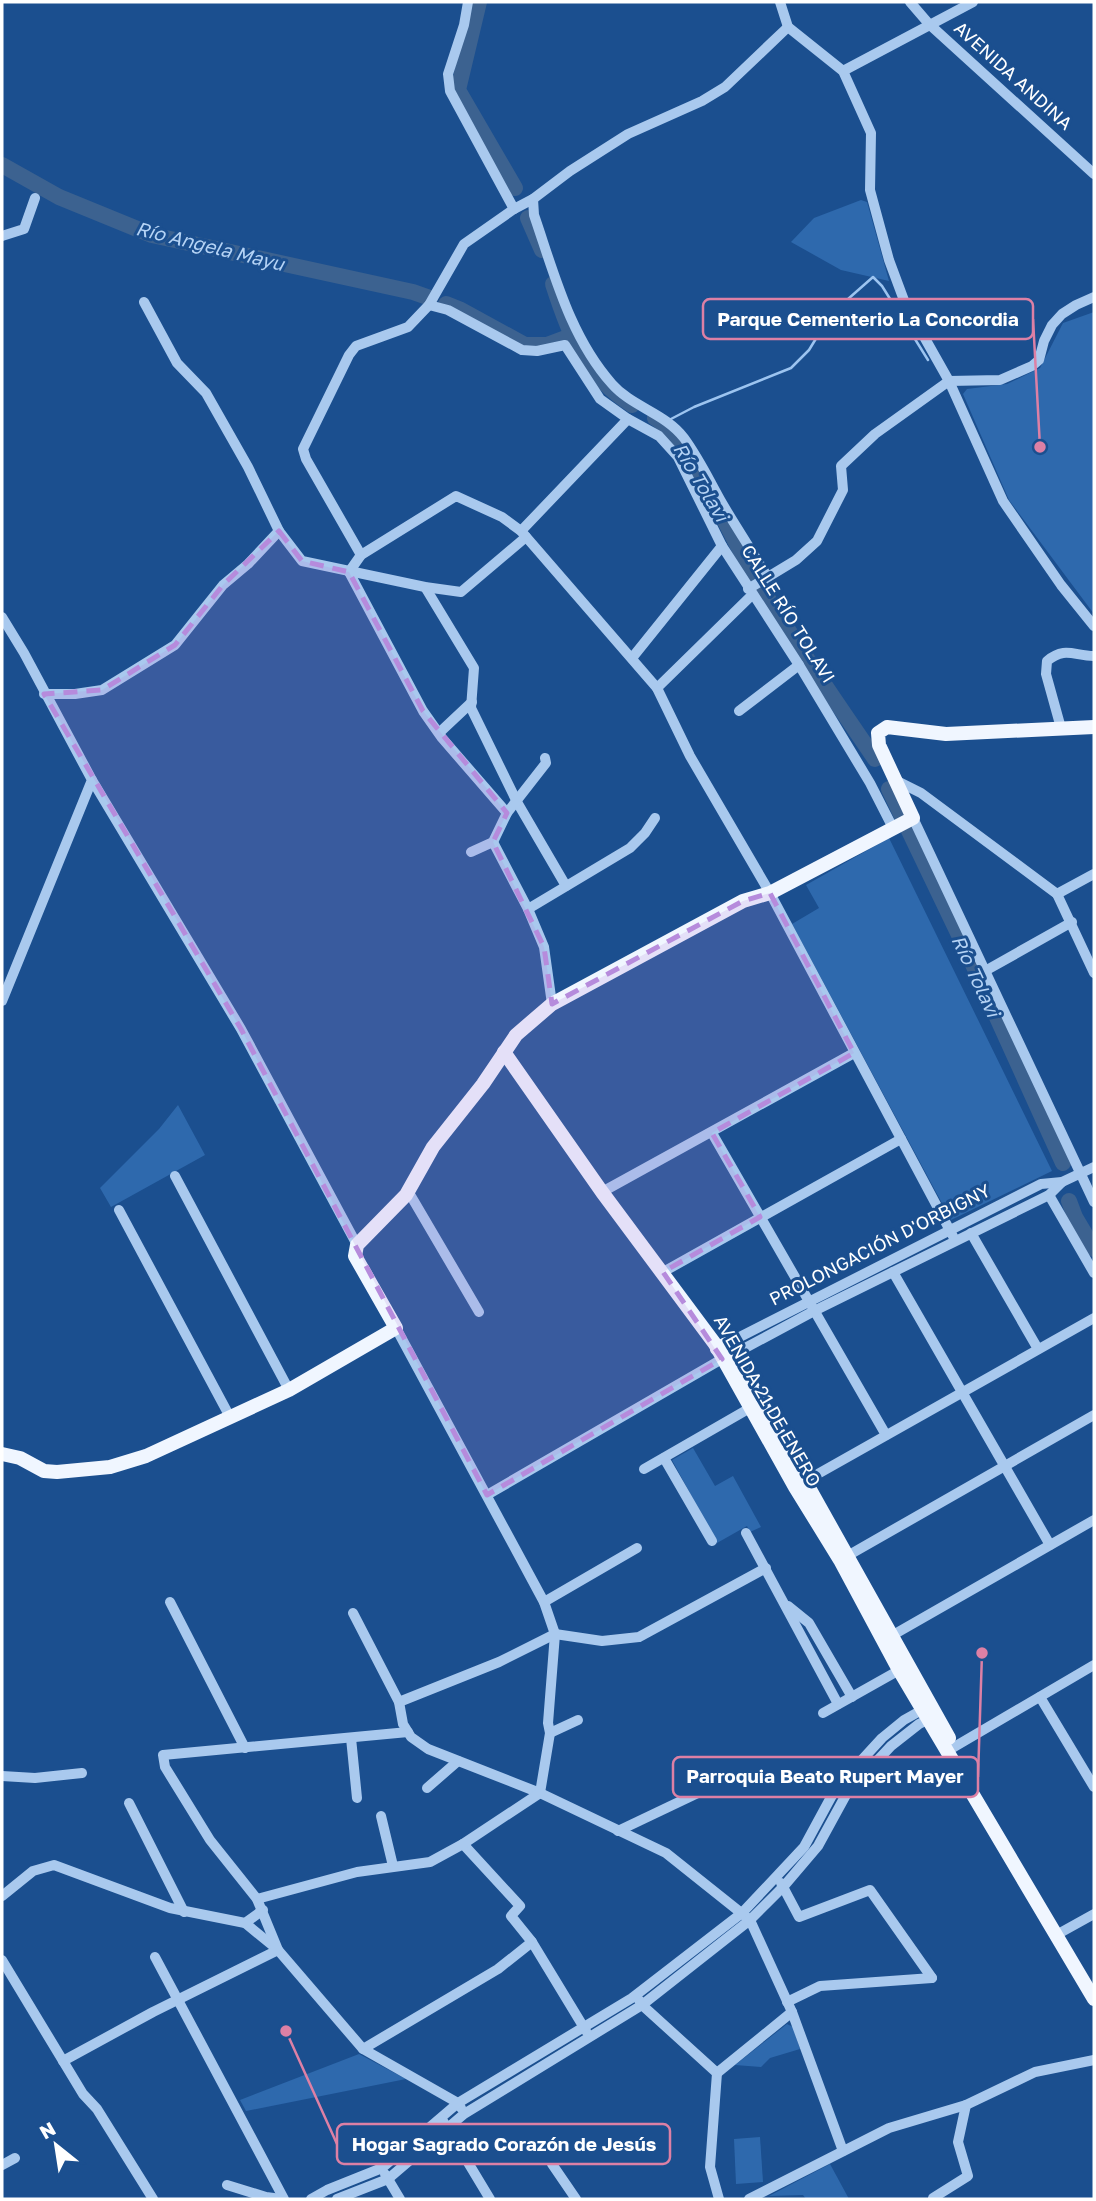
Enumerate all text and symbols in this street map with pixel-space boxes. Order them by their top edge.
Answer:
street label: AVENIDA ANDINA [950,16,1077,134]
water label: Río Angela Mayu [134,216,288,275]
callout: Parque Cementerio La Concordia [703,299,1033,339]
text: Parque Cementerio La Concordia [717,307,1019,330]
water label: Río Tolavi [669,438,735,527]
street label: CALLE RÍO TOLAVI [737,540,840,687]
water label: Río Tolavi [947,931,1006,1022]
street label: PROLONGACIÓN D'ORBIGNY [765,1178,994,1310]
street label: AVENIDA 21 DE ENERO [710,1311,826,1490]
callout: Parroquia Beato Rupert Mayer [673,1757,978,1797]
text: Parroquia Beato Rupert Mayer [686,1764,964,1787]
north arrow [21,2110,91,2180]
text: N [35,2116,59,2143]
callout: Hogar Sagrado Corazón de Jesús [337,2124,670,2164]
text: Hogar Sagrado Corazón de Jesús [352,2132,657,2155]

